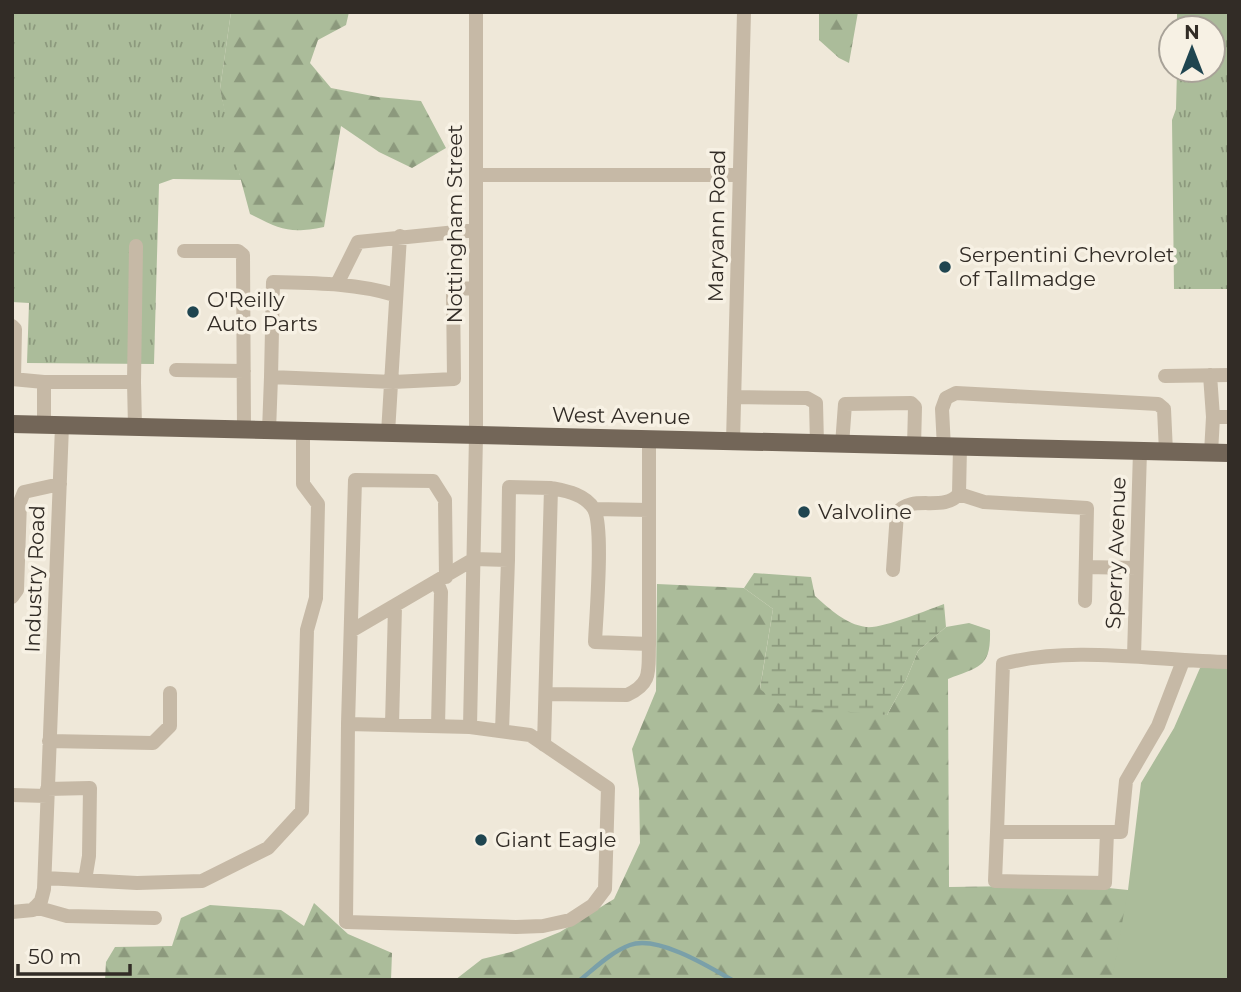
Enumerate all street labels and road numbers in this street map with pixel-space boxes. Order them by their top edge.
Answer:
street label: Nottingham Street [442,124,467,324]
street label: Maryann Road [703,149,730,303]
street label: West Avenue [552,402,690,429]
street label: Sperry Avenue [1100,476,1131,630]
street label: Industry Road [19,505,50,653]

